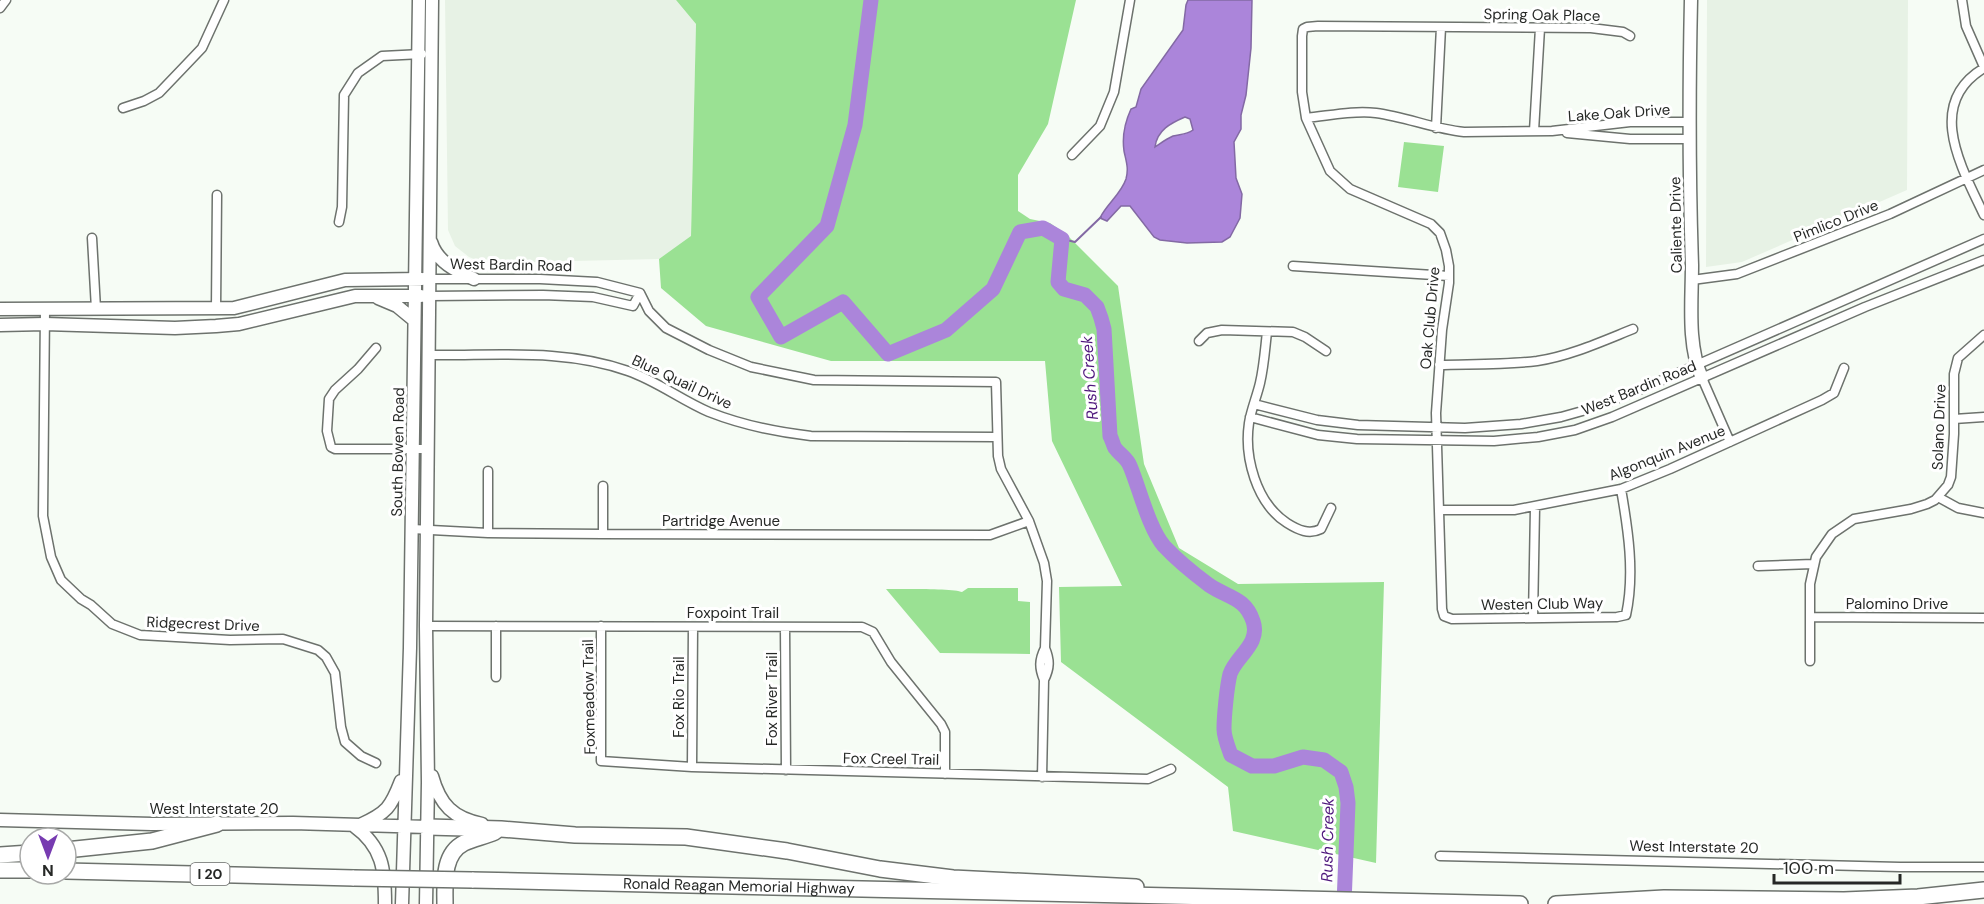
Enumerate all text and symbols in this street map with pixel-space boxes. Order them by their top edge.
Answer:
street label: Spring Oak Place [1483,4,1601,26]
street label: Lake Oak Drive [1567,99,1671,127]
street label: Caliente Drive [1665,176,1687,274]
street label: Pimlico Drive [1791,195,1881,247]
street label: West Bardin Road [450,254,572,276]
street label: Oak Club Drive [1416,266,1444,370]
water label: Rush Creek [1076,334,1103,421]
street label: Blue Quail Drive [629,350,735,414]
street label: West Bardin Road [1579,356,1699,420]
street label: Solano Drive [1928,384,1950,470]
street label: South Bowen Road [387,387,409,517]
street label: Algonquin Avenue [1606,420,1728,486]
street label: Partridge Avenue [662,511,780,531]
street label: Westen Club Way [1481,593,1604,615]
street label: Palomino Drive [1846,594,1948,614]
street label: Foxpoint Trail [687,603,779,623]
street label: Ridgecrest Drive [146,612,260,636]
street label: Foxmeadow Trail [578,639,600,755]
street label: Fox River Trail [762,652,782,746]
street label: Fox Rio Trail [669,656,689,738]
street label: Fox Creel Trail [843,748,939,770]
water label: Rush Creek [1316,797,1339,882]
street label: West Interstate 20 [149,799,279,819]
north arrow [18,826,78,886]
street label: West Interstate 20 [1629,836,1759,858]
scale bar [1774,847,1900,885]
text: 100 m [1783,856,1834,880]
text: N [42,860,54,881]
road number: I 20 [190,863,230,885]
street label: Ronald Reagan Memorial Highway [623,873,856,899]

